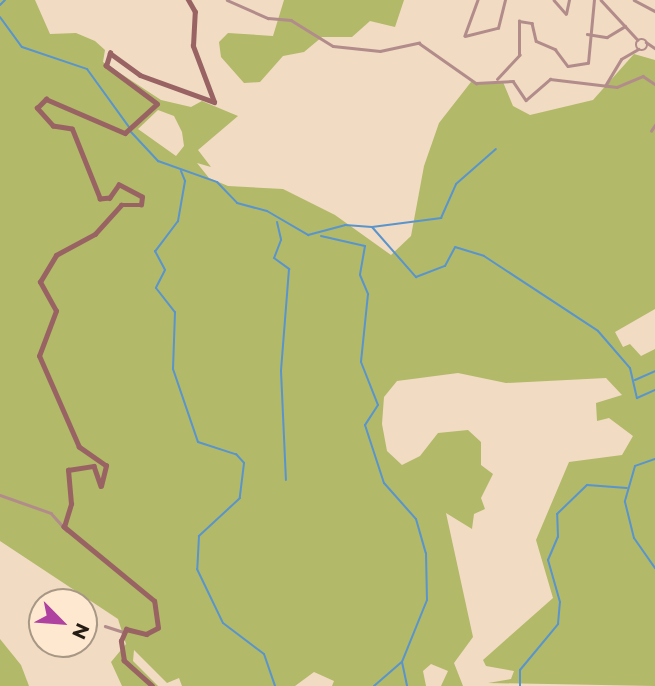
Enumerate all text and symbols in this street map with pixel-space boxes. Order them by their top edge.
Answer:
north arrow [28,588,98,658]
text: N [67,619,94,643]

